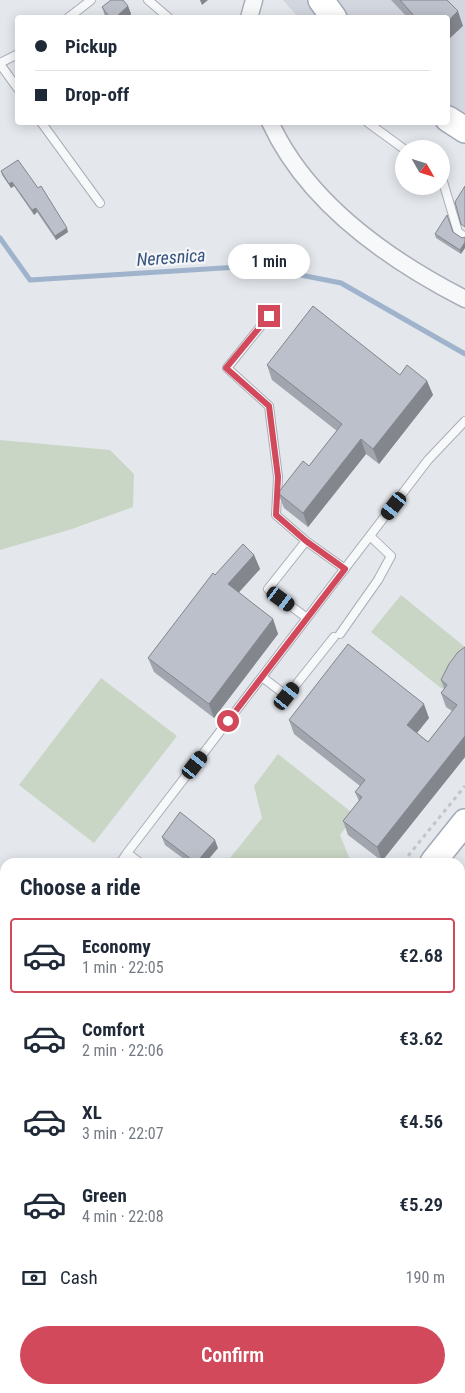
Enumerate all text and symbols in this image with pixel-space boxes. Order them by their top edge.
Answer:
text: Pickup [65,35,117,58]
text: Drop-off [65,83,129,106]
north arrow [395,140,450,195]
map controls [395,140,450,195]
water label: Neresnica [136,244,206,270]
callout: 1 min [228,244,310,278]
text: 1 min [251,252,287,271]
route end [258,305,280,327]
car [378,490,409,522]
car [264,584,297,614]
car [271,680,302,712]
route start [217,710,239,732]
car [179,749,210,781]
text: Choose a ride [20,875,141,900]
icon: car [22,933,67,978]
text: Economy [82,935,151,958]
text: €2.68 [399,944,443,967]
text: 1 min · 22:05 [82,958,164,977]
icon: car [22,1016,67,1061]
text: Comfort [82,1018,145,1041]
text: €3.62 [399,1027,443,1050]
text: 2 min · 22:06 [82,1041,164,1060]
icon: car [22,1099,67,1144]
text: XL [82,1101,102,1124]
text: €4.56 [399,1110,443,1133]
text: 3 min · 22:07 [82,1124,164,1143]
icon: car [22,1182,67,1227]
text: Green [82,1184,127,1207]
text: €5.29 [399,1193,443,1216]
text: 4 min · 22:08 [82,1207,164,1226]
icon: cash [20,1264,48,1292]
text: Cash [60,1266,98,1289]
text: 190 m [406,1268,445,1287]
button: Confirm [20,1326,445,1384]

